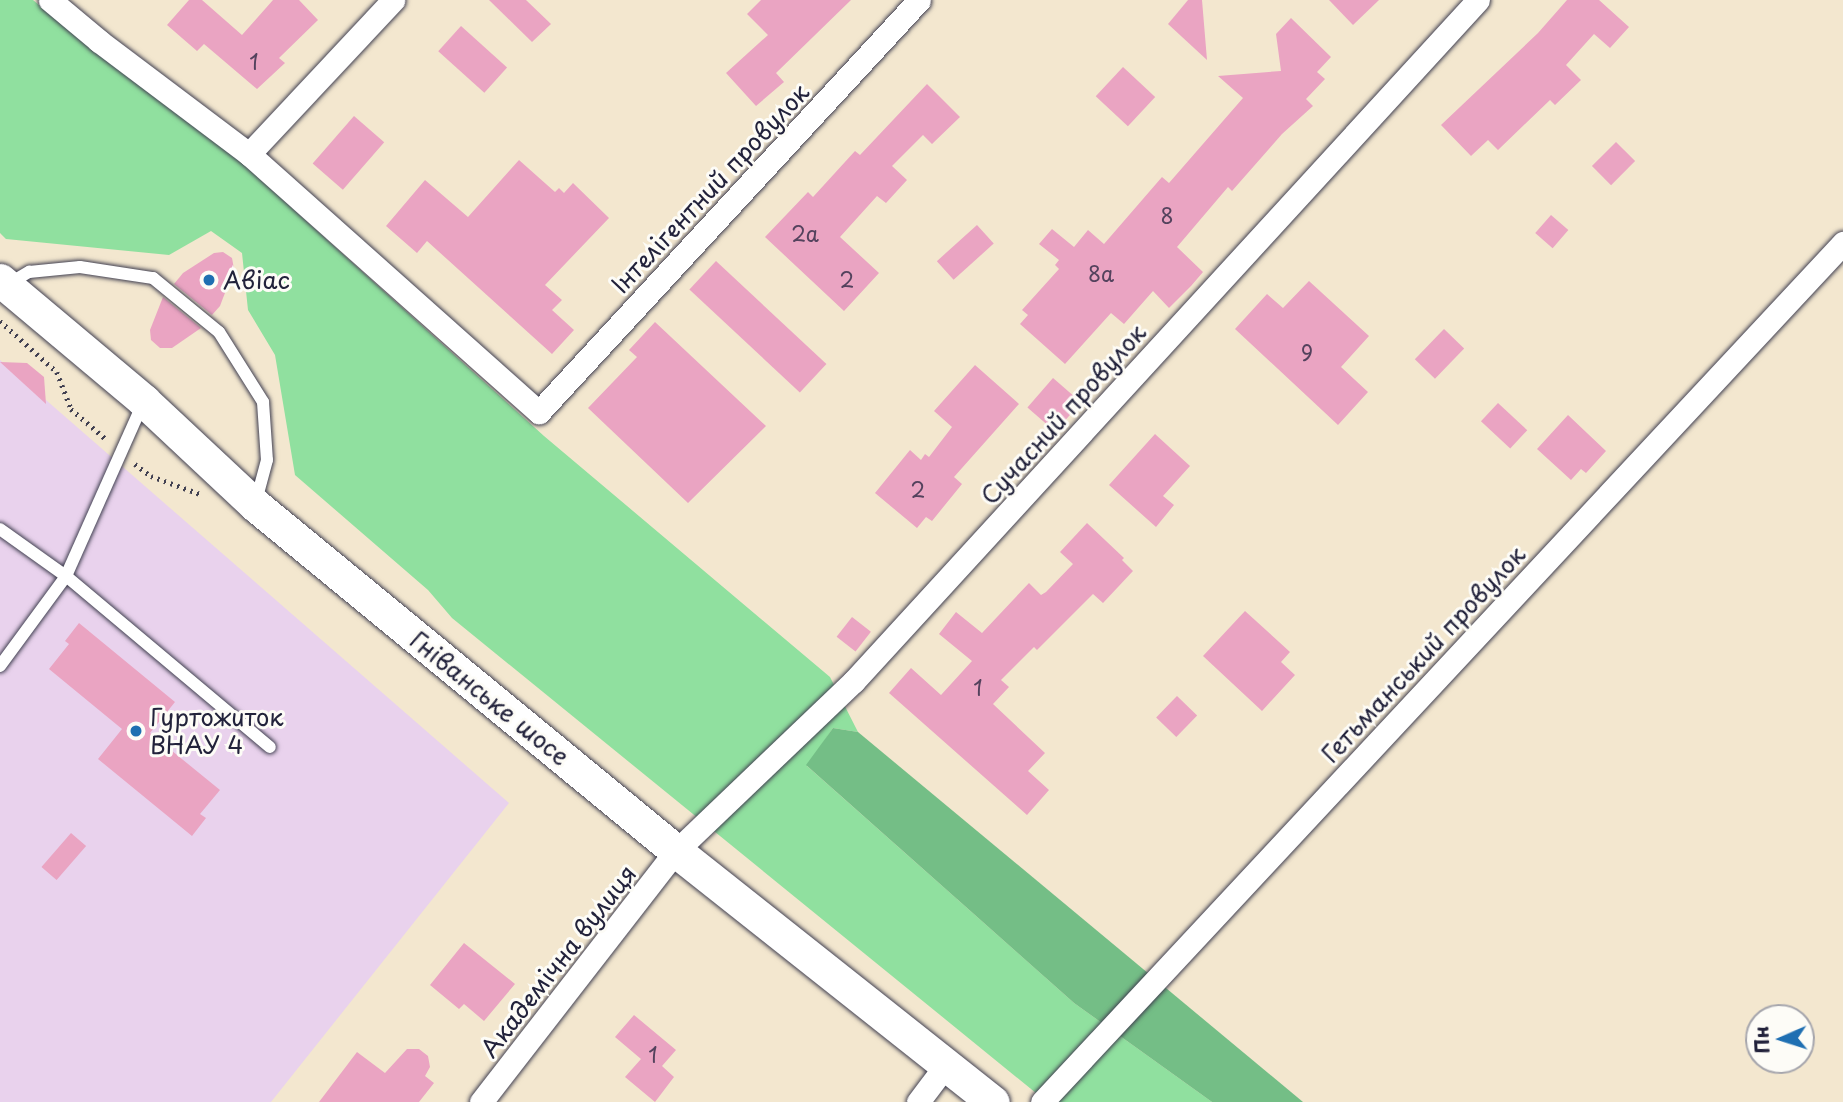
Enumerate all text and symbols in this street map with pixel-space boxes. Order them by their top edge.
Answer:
house number: 1 [249,48,259,74]
street label: Інтелігентний провулок [606,77,814,299]
house number: 8 [1160,202,1174,228]
house number: 2а [791,220,819,246]
house number: 8а [1088,260,1114,286]
place label: Авіас [223,266,290,294]
house number: 2 [840,266,854,292]
marker: Авіас [201,272,217,288]
street label: Сучасний провулок [975,318,1151,510]
house number: 9 [1301,339,1313,365]
house number: 2 [911,476,925,502]
street label: Гетьманський провулок [1315,540,1531,768]
street label: Гніванське шосе [405,625,575,771]
house number: 1 [973,674,983,700]
place label: Гуртожиток ВНАУ 4 [150,703,283,759]
marker: Гуртожиток ВНАУ 4 [128,723,144,739]
street label: Академічна вулиця [474,859,642,1063]
north arrow [1745,1004,1815,1074]
text: Пн [1746,1026,1776,1054]
house number: 1 [648,1041,658,1067]

